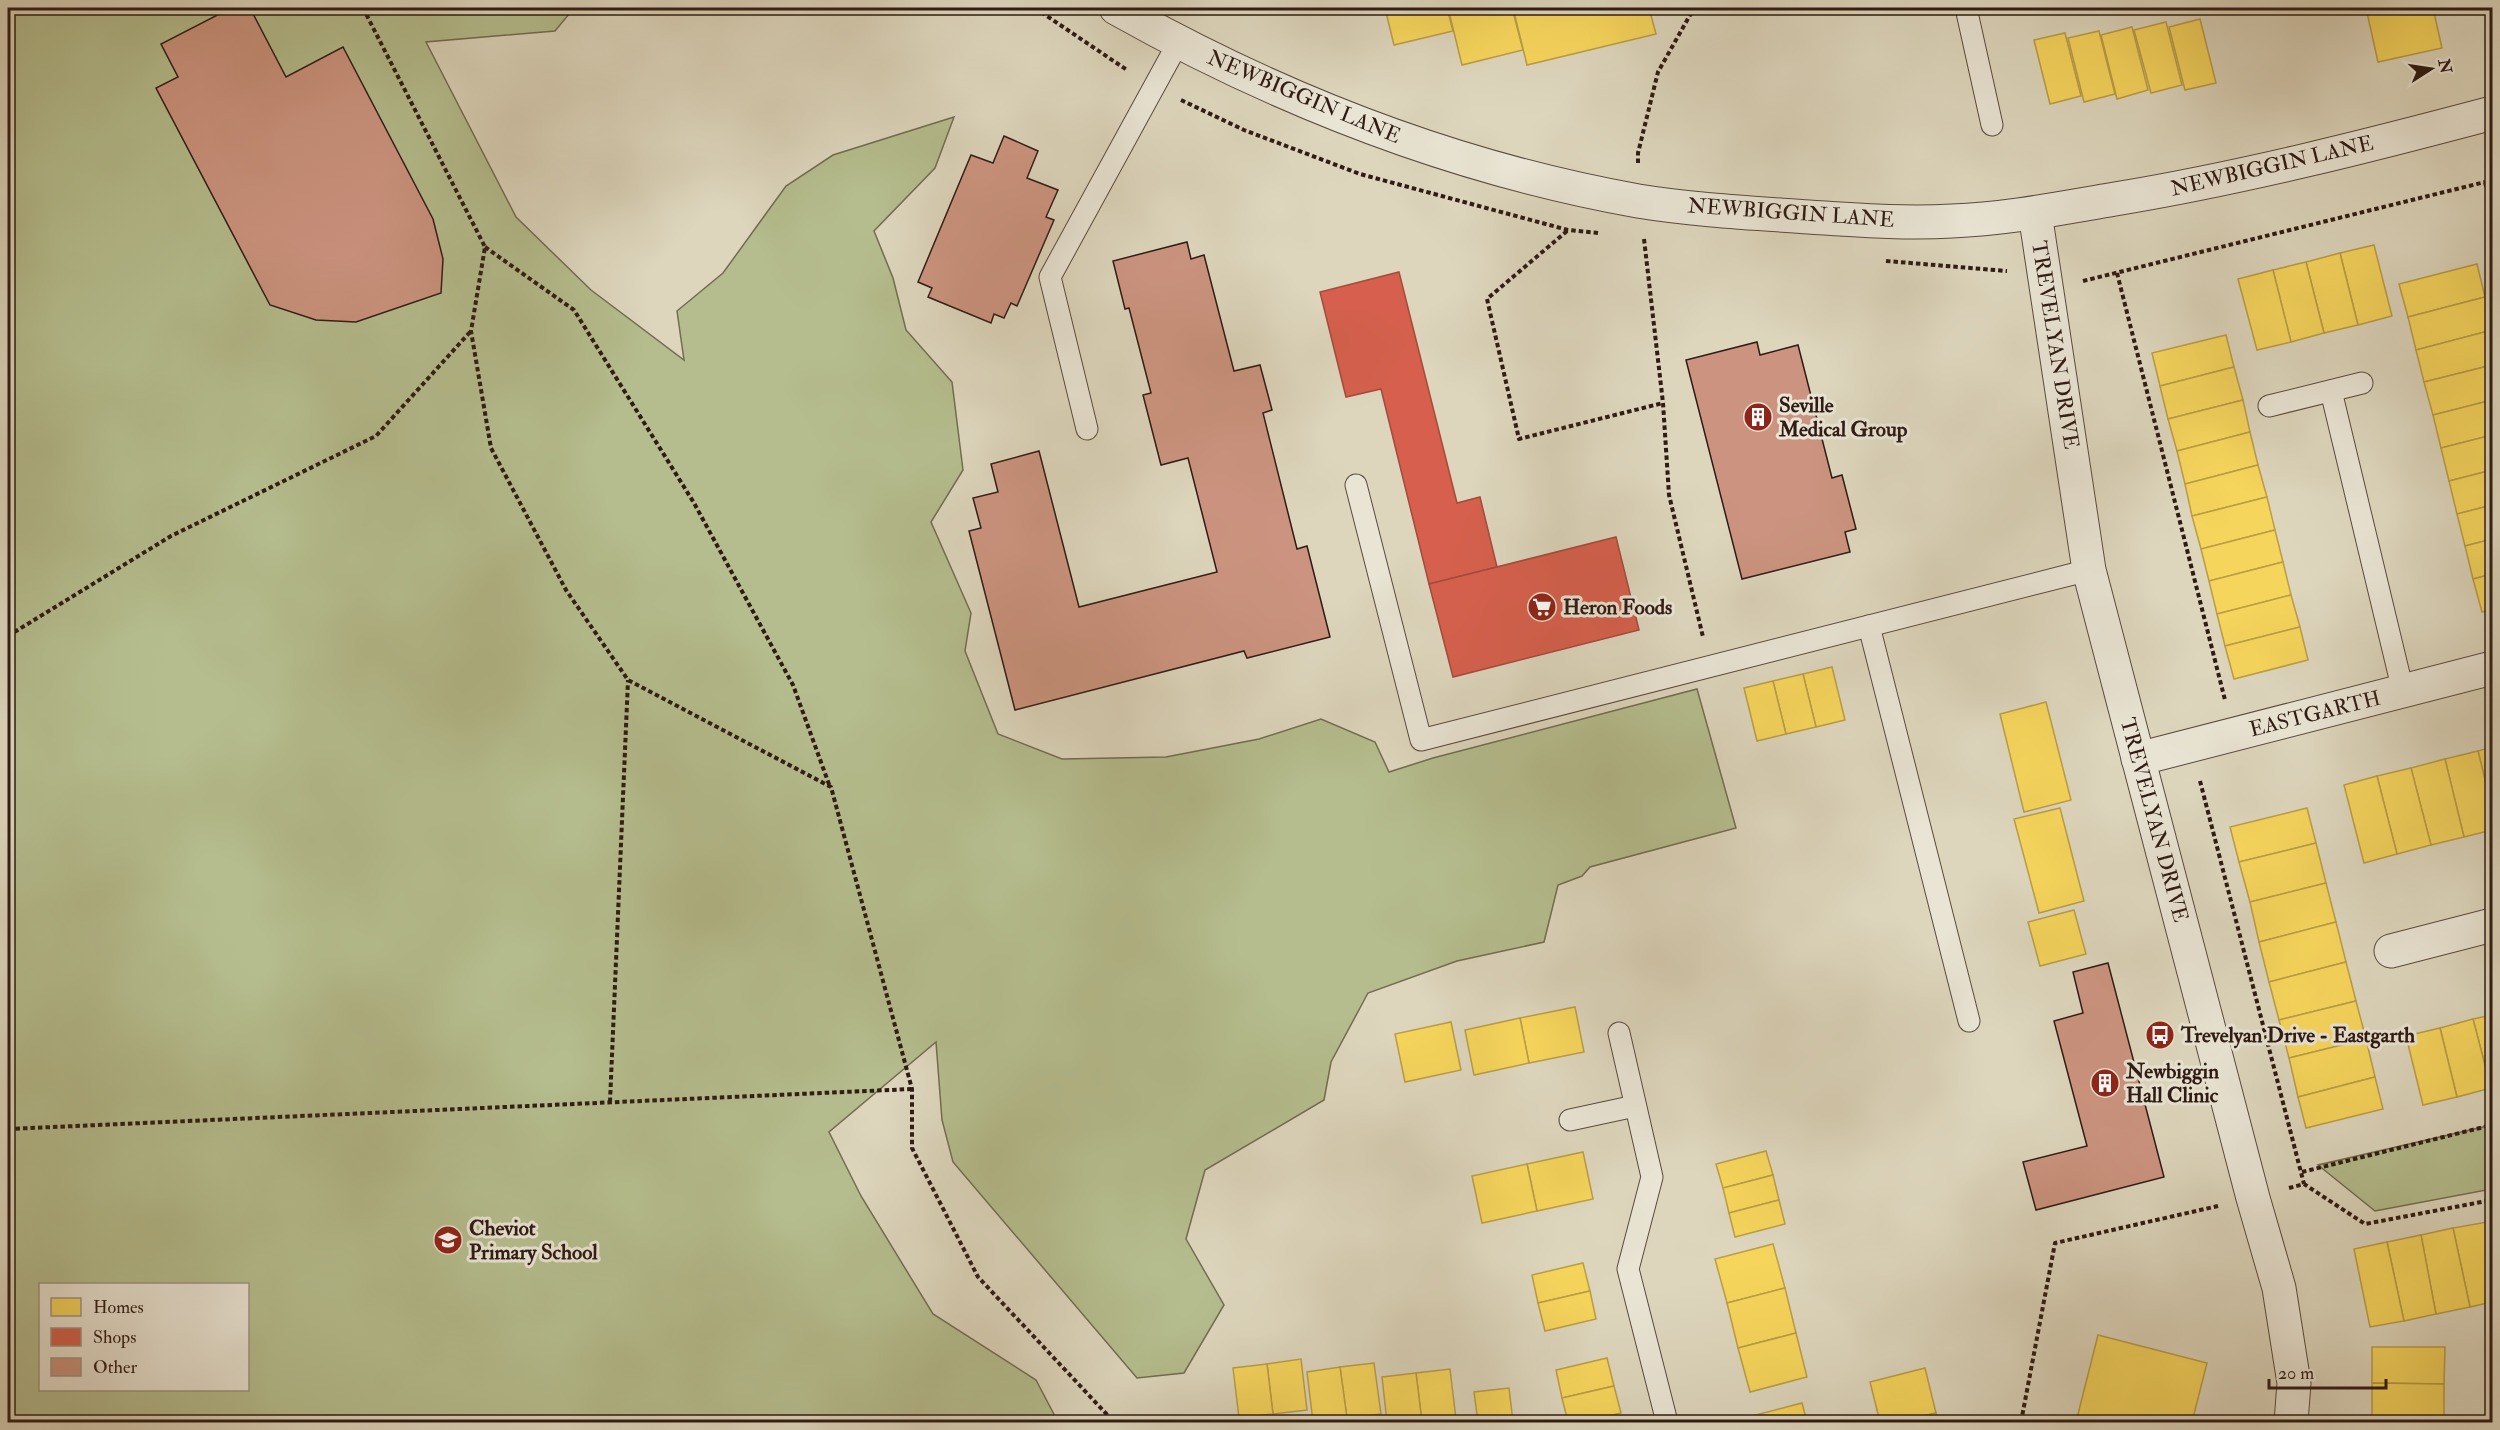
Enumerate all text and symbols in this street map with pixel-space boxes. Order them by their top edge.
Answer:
north arrow [2401,39,2461,99]
street label: NEWBIGGIN LANE [1203,44,1405,150]
text: N [2433,56,2456,76]
street label: NEWBIGGIN LANE [2168,130,2376,202]
street label: NEWBIGGIN LANE [1687,192,1895,234]
street label: TREVELYAN DRIVE [2025,239,2085,451]
place label: Seville Medical Group [1778,392,1908,443]
building icon: Seville Medical Group [1742,401,1774,433]
supermarket icon: Heron Foods [1526,591,1558,623]
place label: Heron Foods [1563,594,1672,621]
street label: EASTGARTH [2247,685,2383,743]
street label: TREVELYAN DRIVE [2114,715,2194,925]
bus stop icon: Trevelyan Drive - Eastgarth [2144,1019,2176,1051]
place label: Trevelyan Drive - Eastgarth [2180,1022,2415,1049]
place label: Newbiggin Hall Clinic [2125,1058,2219,1109]
building icon: Newbiggin Hall Clinic [2089,1067,2121,1099]
place label: Cheviot Primary School [469,1215,598,1266]
school or university icon: Cheviot Primary School [432,1224,464,1256]
legend [39,1283,249,1391]
text: Homes [93,1296,144,1319]
text: Shops [93,1326,136,1349]
scale bar [2269,1352,2386,1390]
text: Other [93,1356,137,1379]
text: 20 m [2278,1362,2314,1385]

